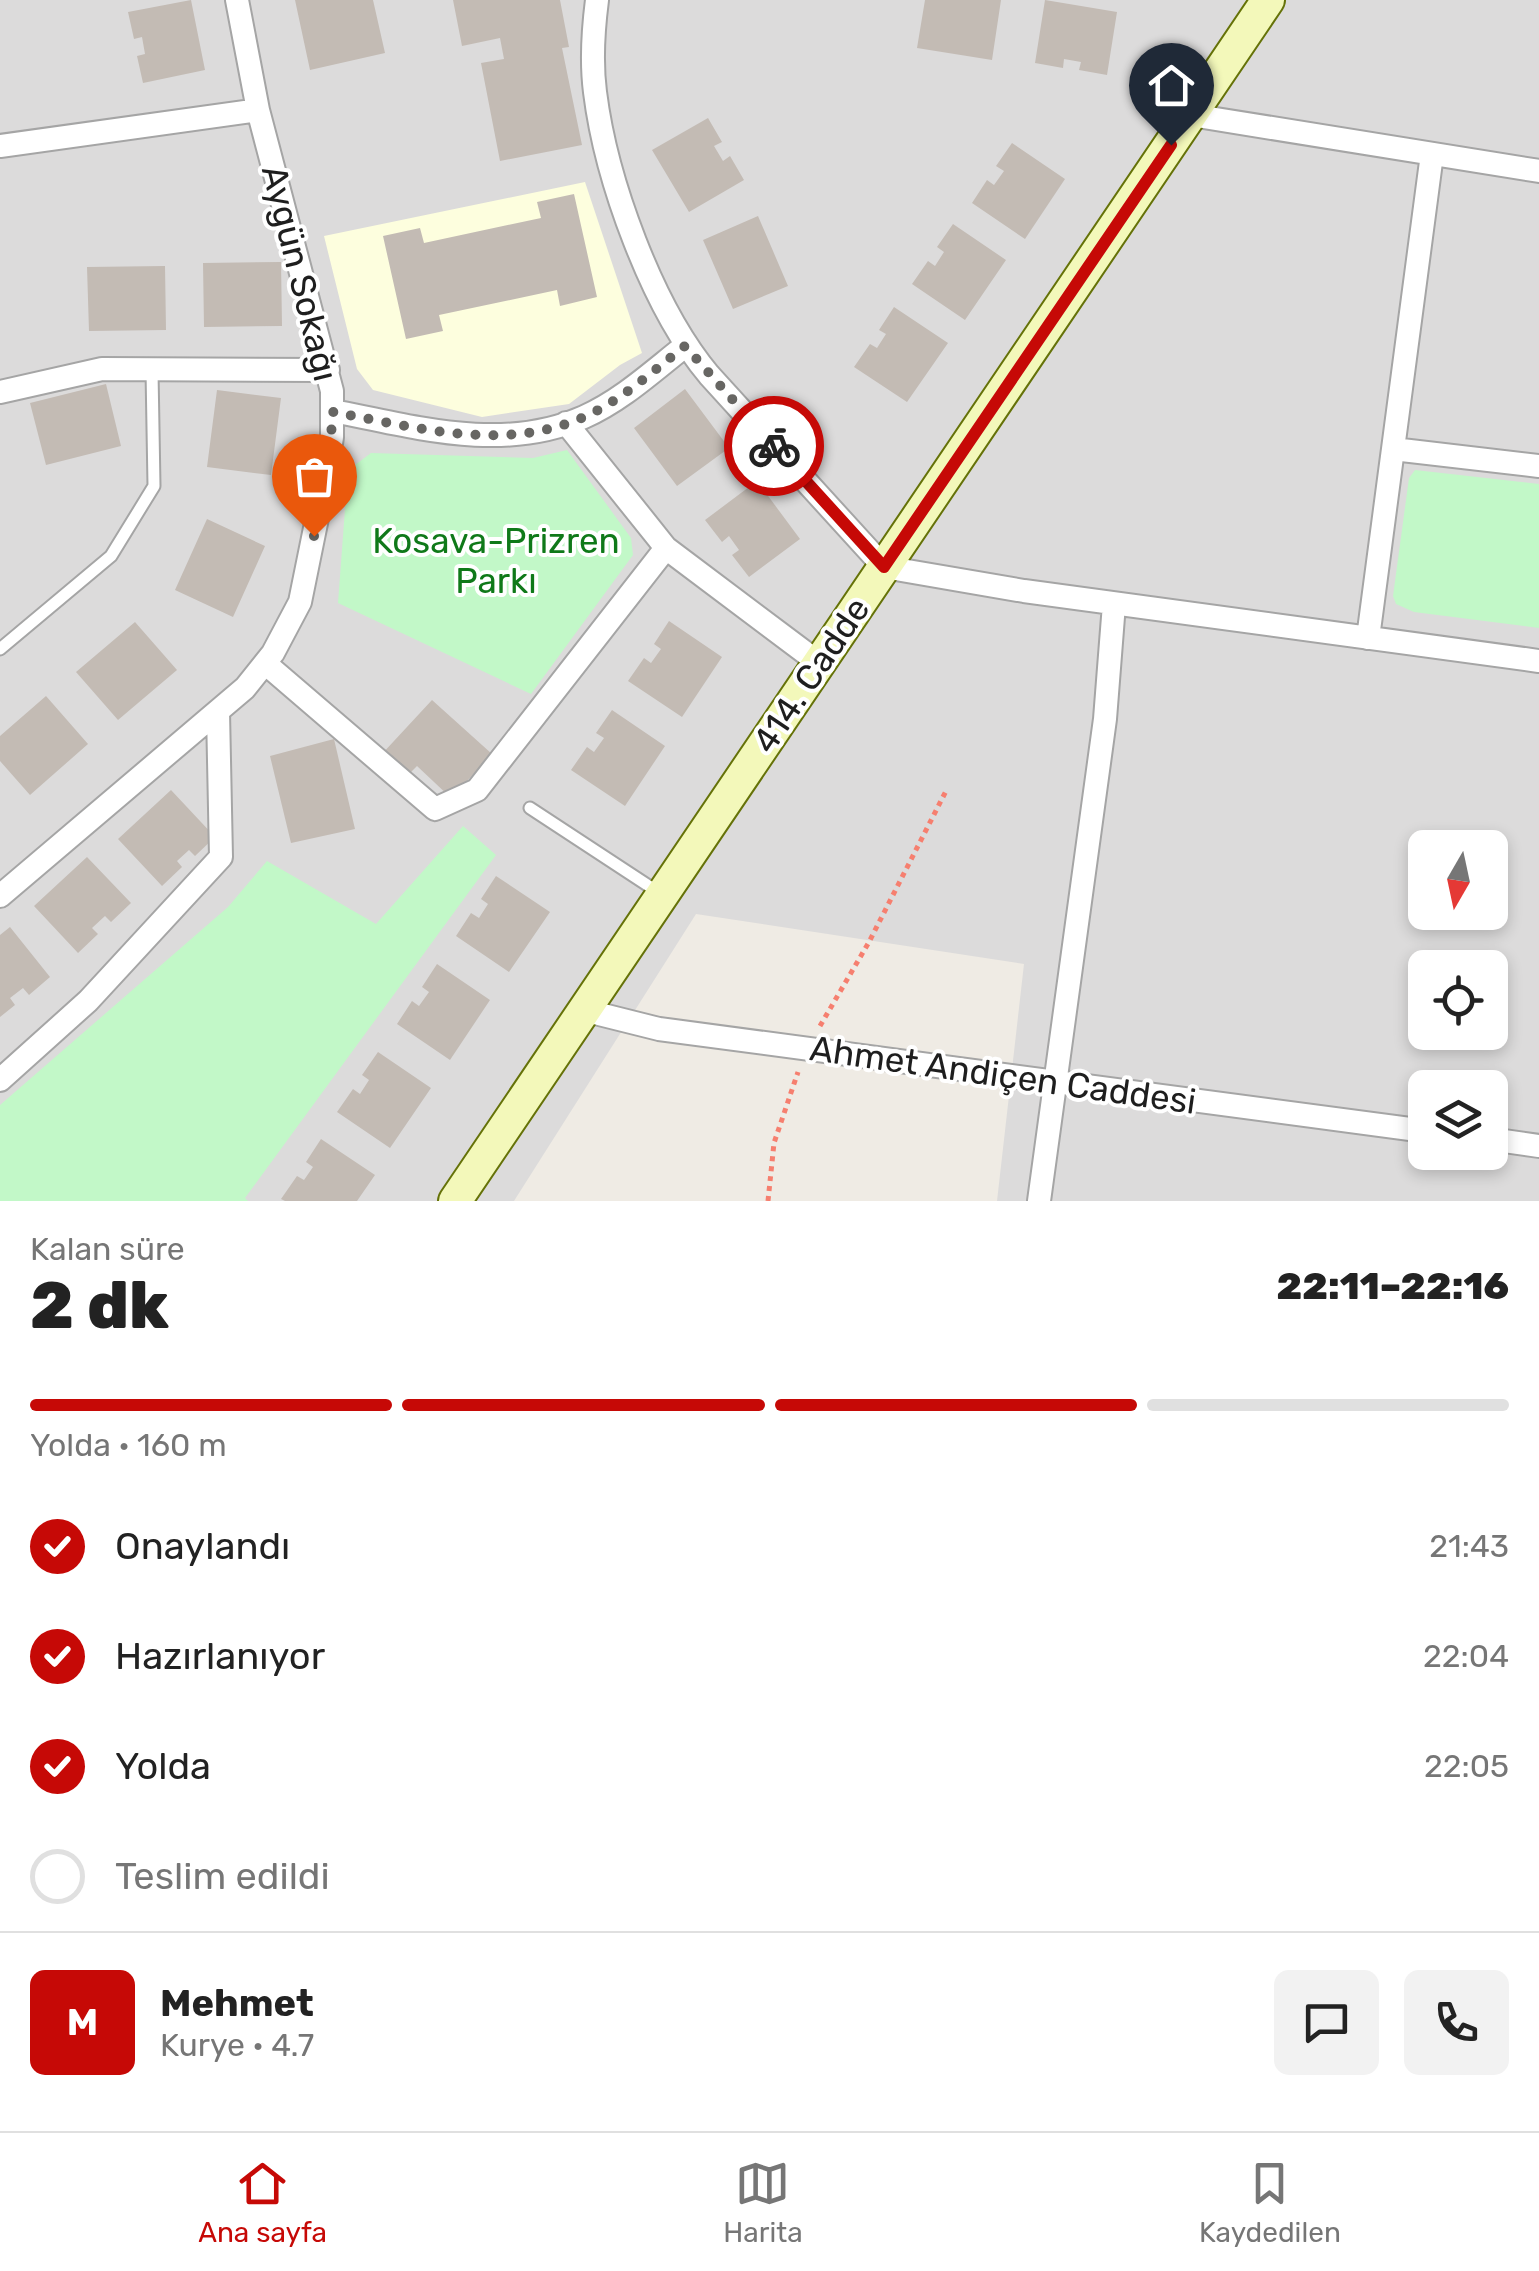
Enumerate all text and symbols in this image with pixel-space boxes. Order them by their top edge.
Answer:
pin [1129,43,1214,146]
icon: home [1144,58,1199,113]
street label: Aygün Sokağı [253,161,347,385]
courier [724,396,824,496]
icon: bike [747,419,802,474]
pin [272,434,357,537]
icon: bag [287,449,342,504]
park label: Kosava-Prizren Parkı [372,520,620,602]
street label: 414. Cadde [744,589,878,761]
north arrow [1408,830,1508,930]
map controls [1408,830,1508,1170]
button: locate [1408,950,1508,1050]
street label: Ahmet Andiçen Caddesi [807,1027,1199,1123]
button: layers [1408,1070,1508,1170]
text: Kalan süre [30,1230,185,1268]
text: 22:11–22:16 [1277,1263,1509,1309]
text: 2 dk [30,1267,169,1344]
text: Yolda · 160 m [30,1426,227,1464]
icon: check [30,1519,85,1574]
text: Onaylandı [115,1523,290,1569]
text: 21:43 [1429,1527,1509,1565]
icon: check [30,1629,85,1684]
text: Hazırlanıyor [115,1633,325,1679]
text: 22:04 [1423,1637,1509,1675]
icon: check [30,1739,85,1794]
text: Yolda [115,1743,211,1789]
text: 22:05 [1424,1747,1509,1785]
text: Teslim edildi [115,1853,330,1899]
button: chat [1274,1970,1379,2075]
button: phone [1404,1970,1509,2075]
text: Mehmet [160,1980,314,2026]
text: M [67,1999,98,2045]
text: Kurye · 4.7 [160,2026,314,2064]
tab: Ana sayfa [198,2156,327,2249]
tab: Harita [723,2156,803,2249]
tab: Kaydedilen [1199,2156,1341,2249]

